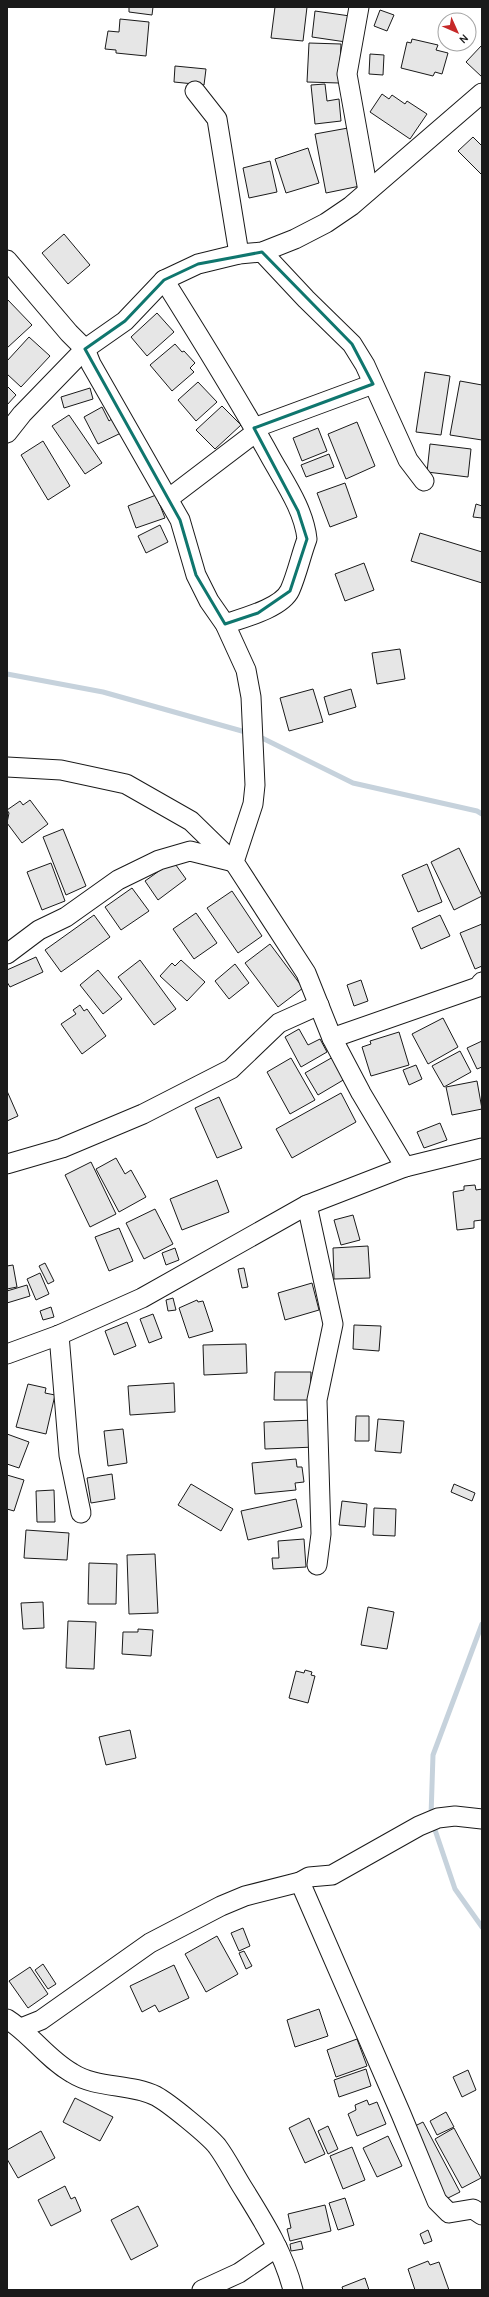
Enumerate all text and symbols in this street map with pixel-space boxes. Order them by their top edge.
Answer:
north arrow [437,12,477,52]
text: N [456,31,471,46]

